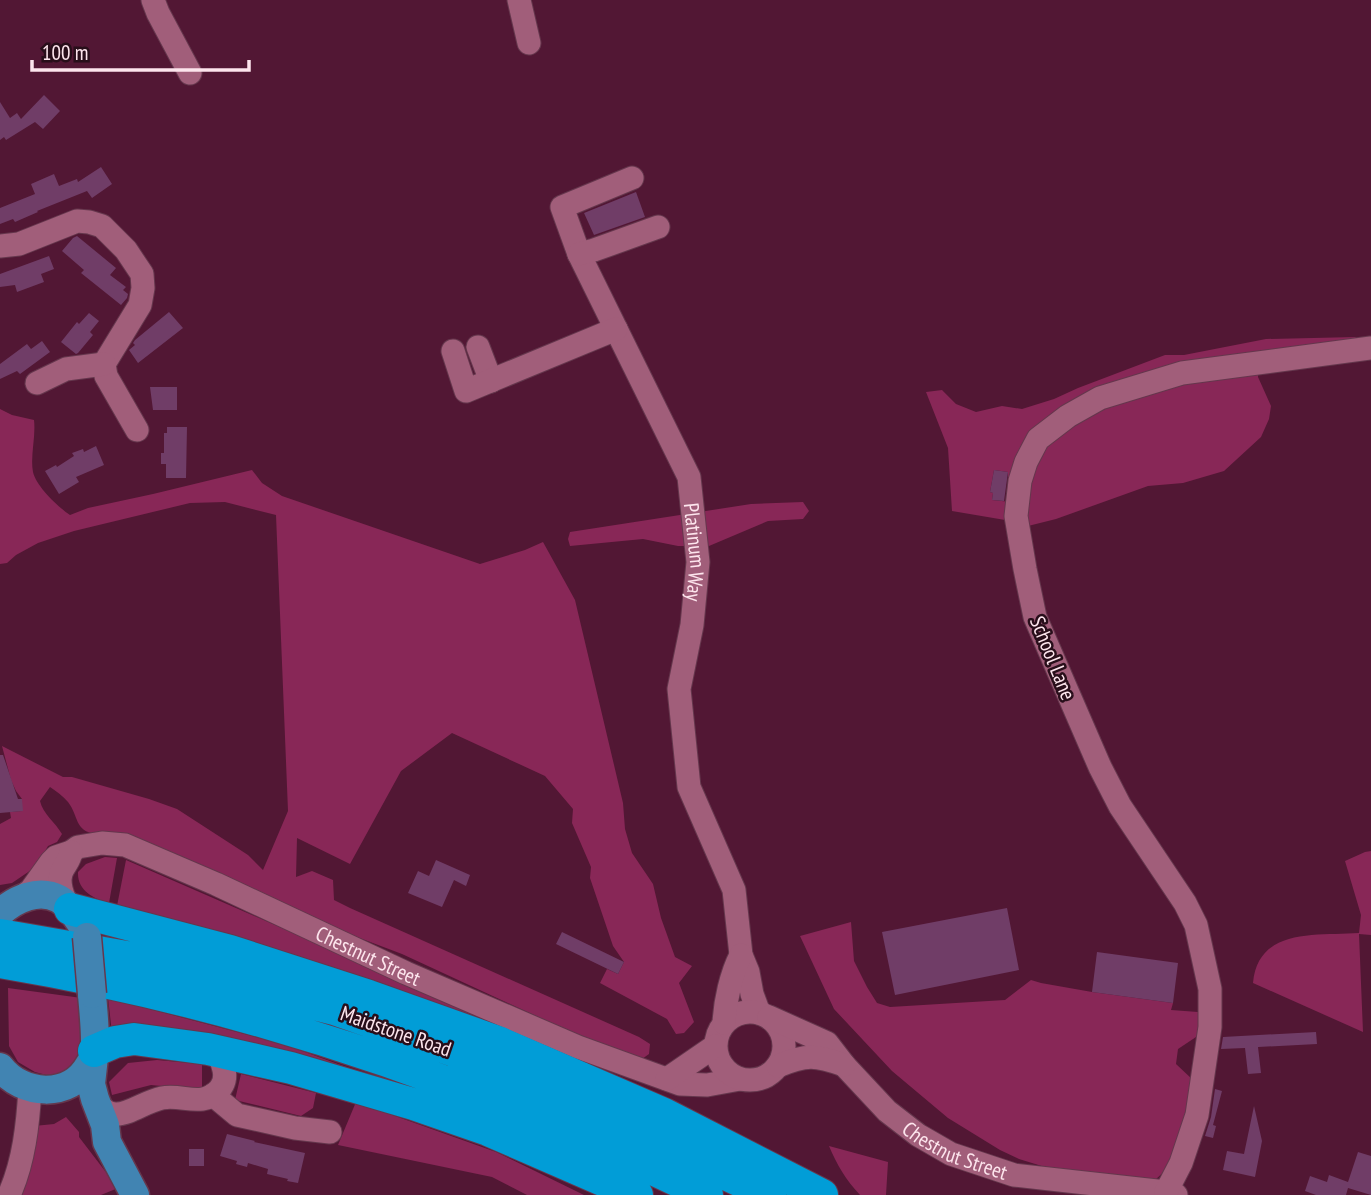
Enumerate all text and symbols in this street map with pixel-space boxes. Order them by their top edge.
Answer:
scale bar [32,28,248,72]
text: 100 m [42,39,88,66]
street label: Platinum Way [678,502,712,603]
street label: School Lane [1024,612,1082,704]
street label: Chestnut Street [312,919,425,991]
street label: Maidstone Road [337,999,455,1063]
street label: Chestnut Street [897,1115,1011,1185]

